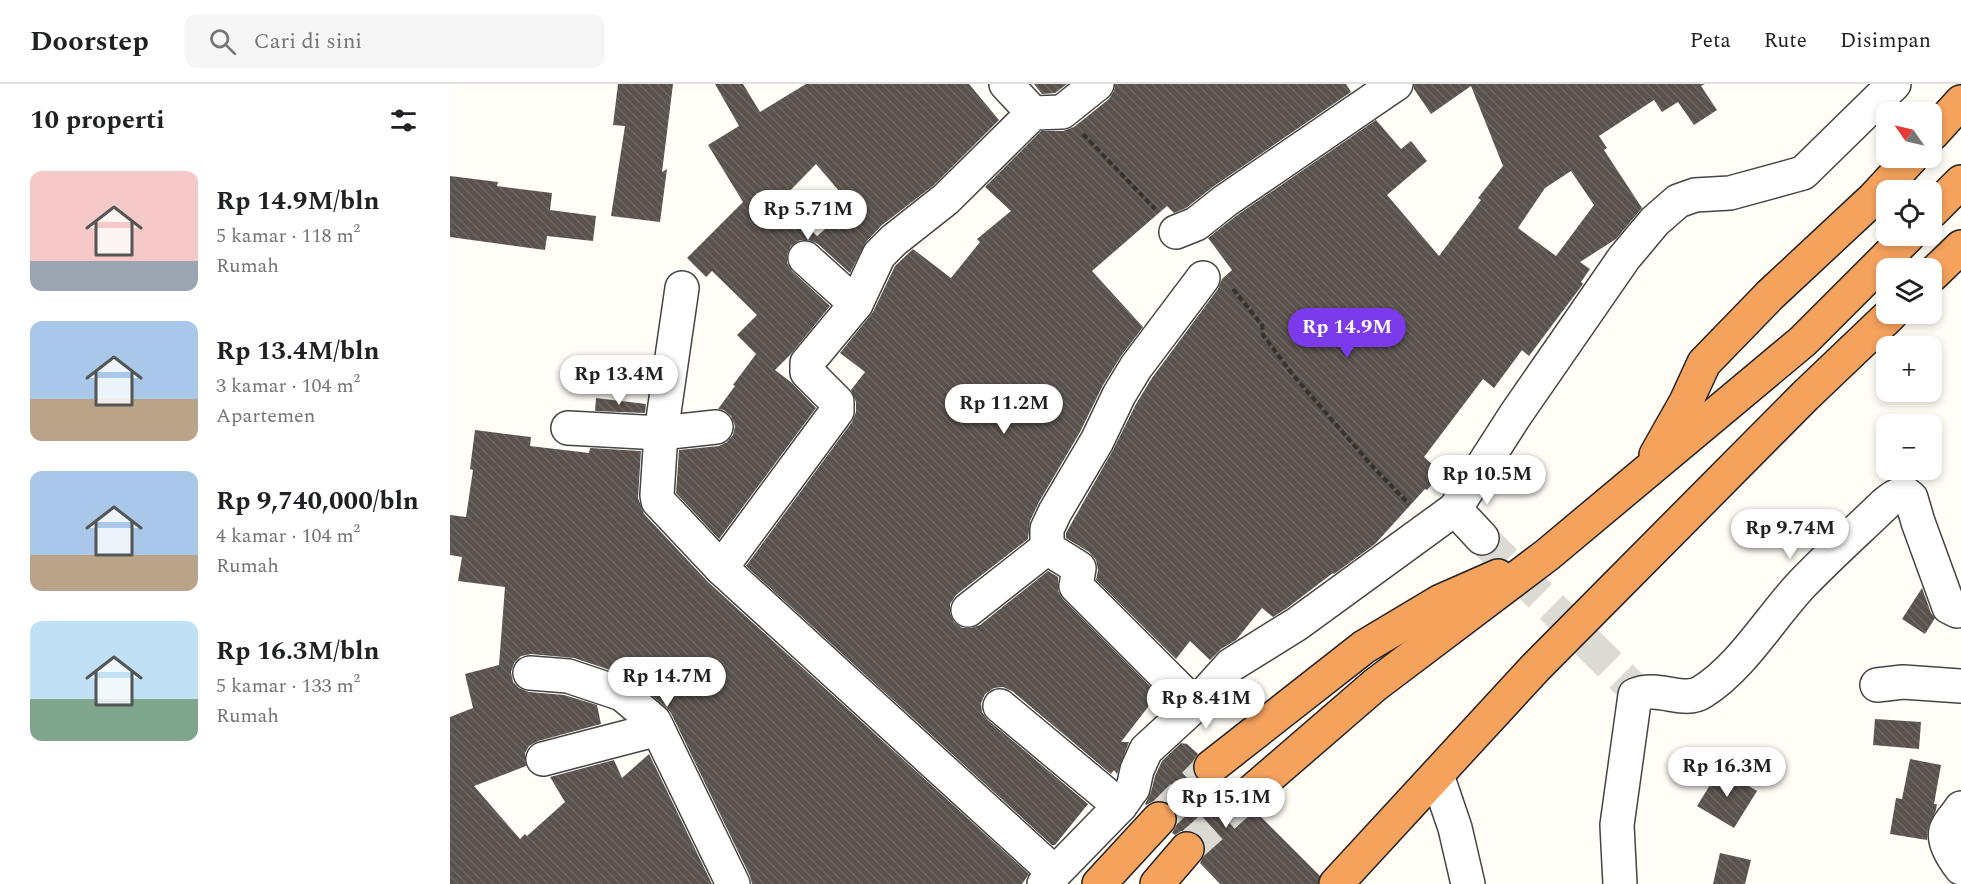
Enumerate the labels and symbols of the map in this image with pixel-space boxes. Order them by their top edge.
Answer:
north arrow [1876,102,1942,168]
pin: Rp 5.71M [746,190,870,241]
pin: Rp 14.9M [1285,308,1409,359]
pin: Rp 13.4M [557,355,681,406]
pin: Rp 11.2M [942,384,1066,435]
pin: Rp 10.5M [1425,455,1549,506]
pin: Rp 9.74M [1728,509,1852,560]
pin: Rp 14.7M [605,657,729,708]
pin: Rp 8.41M [1144,679,1268,730]
pin: Rp 16.3M [1665,747,1789,798]
pin: Rp 15.1M [1164,778,1288,829]

